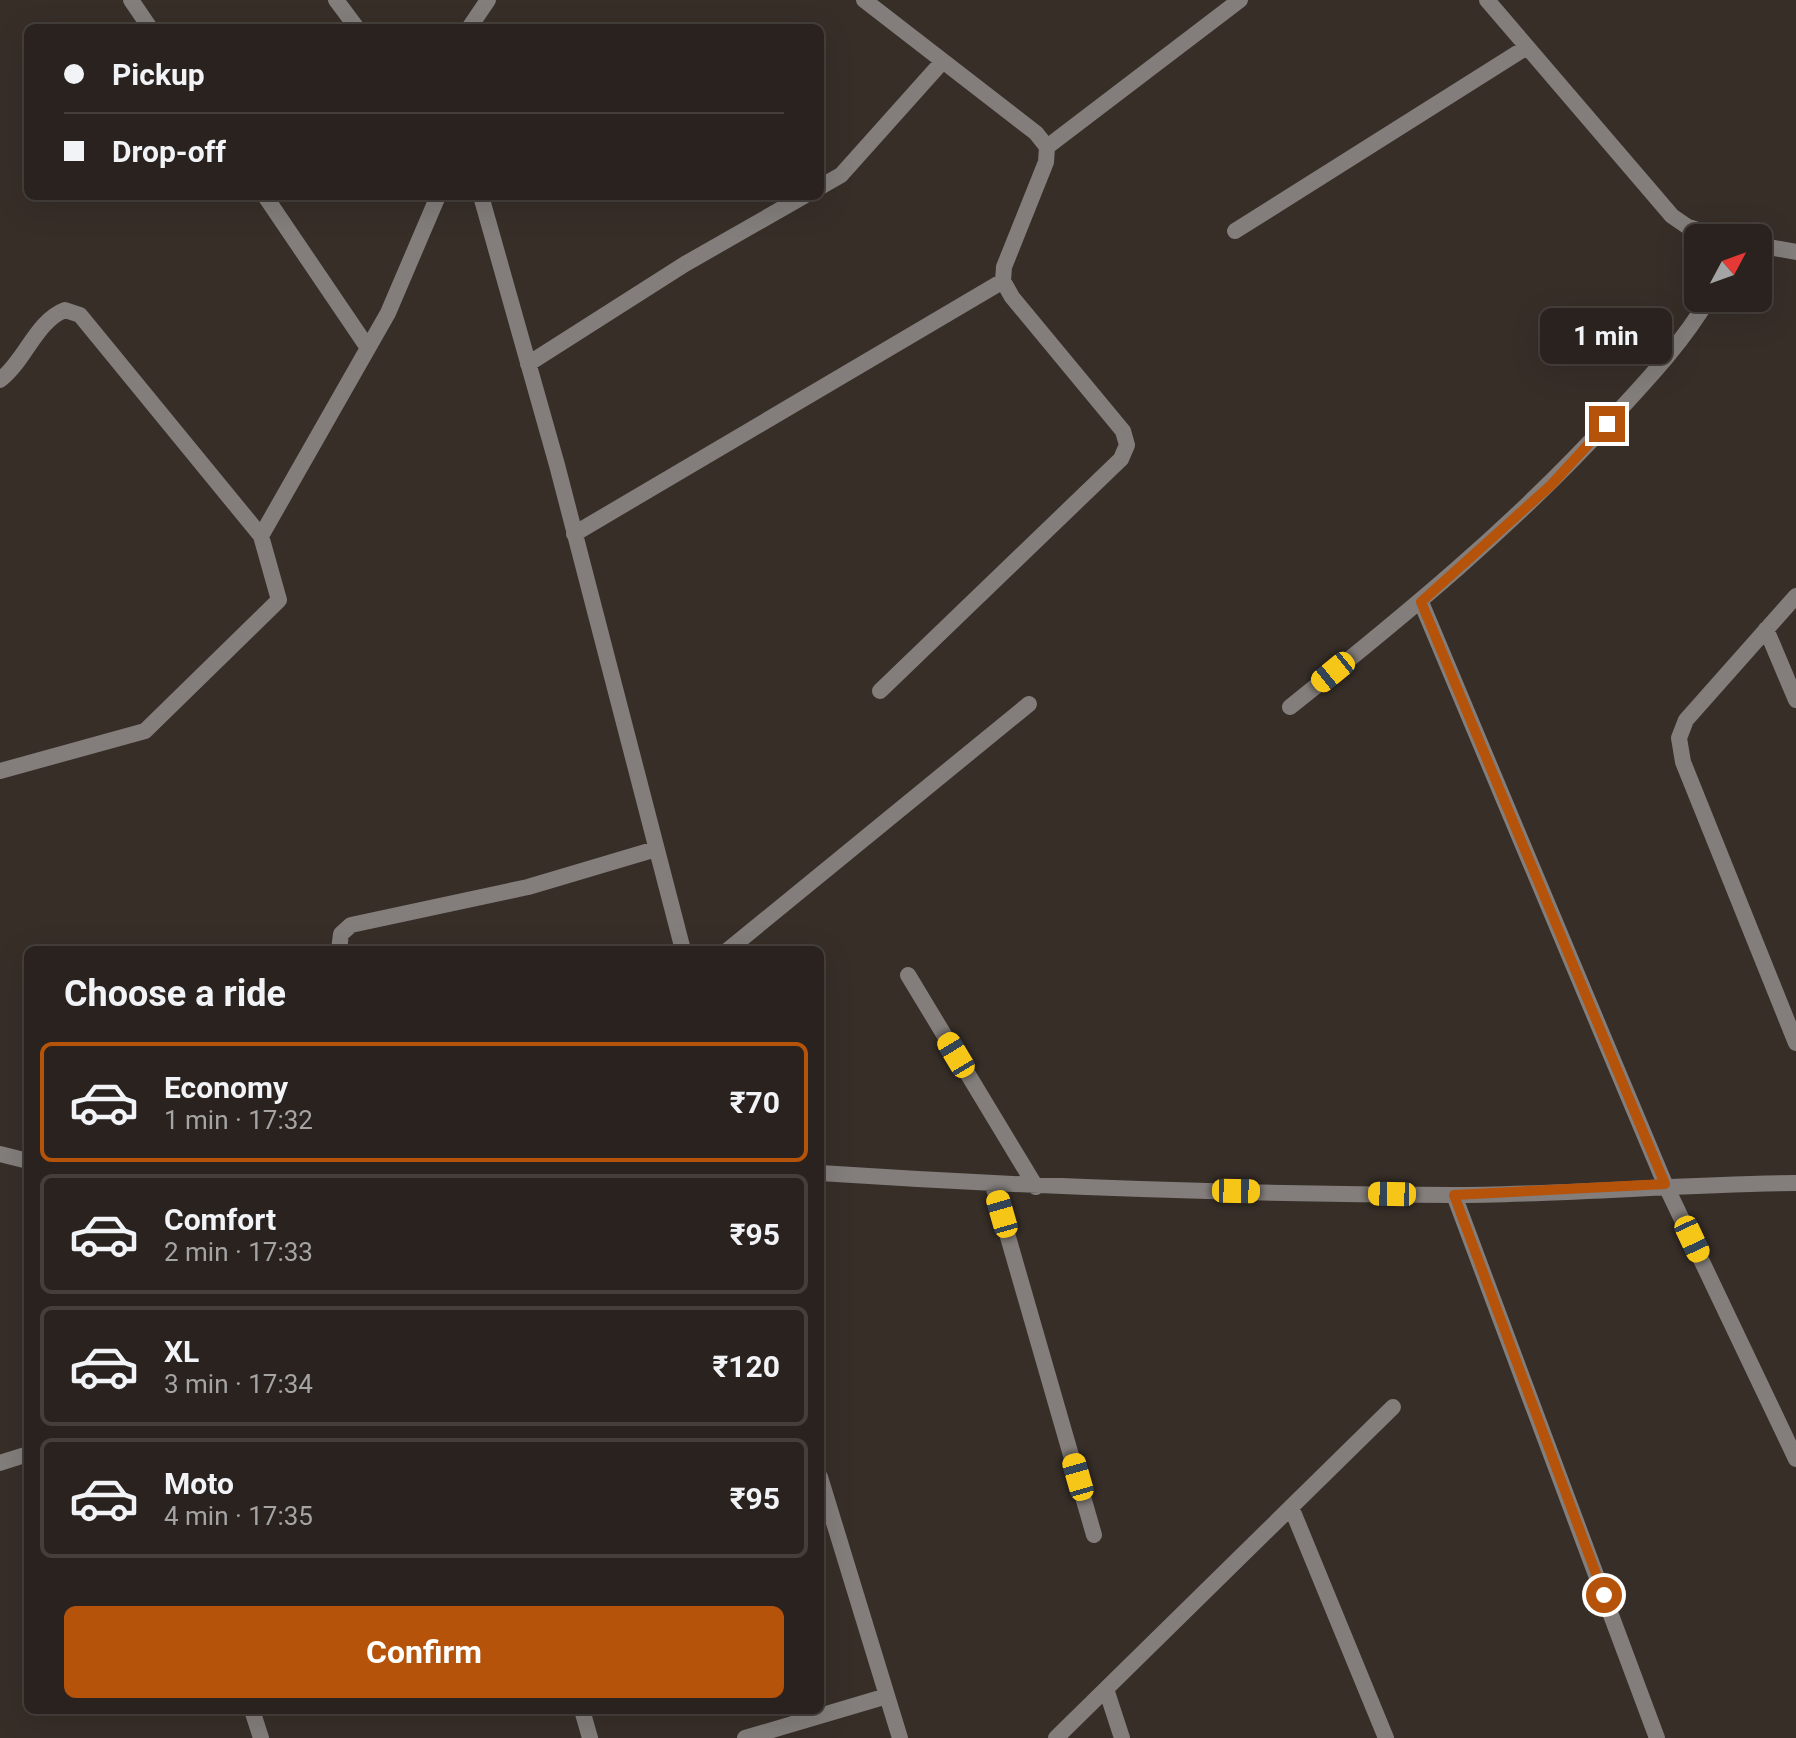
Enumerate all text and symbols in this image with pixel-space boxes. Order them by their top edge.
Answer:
text: Pickup [112,57,205,92]
text: Drop-off [112,134,226,169]
north arrow [1684,224,1772,312]
map controls [1684,224,1772,312]
callout: 1 min [1541,308,1673,364]
text: 1 min [1573,321,1639,351]
route end [1589,406,1625,442]
car [1307,648,1359,696]
text: Choose a ride [64,973,286,1015]
car [933,1028,979,1082]
icon: car [68,1066,140,1138]
text: Economy [164,1070,288,1105]
text: ₹70 [730,1085,780,1120]
text: 1 min · 17:32 [164,1105,313,1135]
car [1212,1179,1260,1203]
car [1368,1182,1416,1206]
car [984,1188,1020,1240]
icon: car [68,1198,140,1270]
text: Comfort [164,1202,276,1237]
car [1671,1212,1713,1266]
text: ₹95 [730,1217,780,1252]
text: 2 min · 17:33 [164,1237,313,1267]
icon: car [68,1330,140,1402]
text: XL [164,1334,199,1369]
text: ₹120 [713,1349,780,1384]
text: 3 min · 17:34 [164,1369,313,1399]
car [1060,1451,1096,1503]
icon: car [68,1462,140,1534]
text: Moto [164,1466,234,1501]
text: ₹95 [730,1481,780,1516]
text: 4 min · 17:35 [164,1501,313,1531]
route start [1586,1577,1622,1613]
button: Confirm [64,1606,784,1698]

